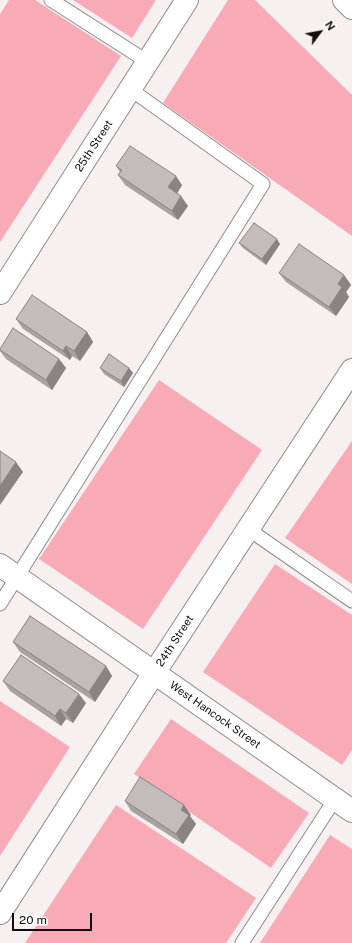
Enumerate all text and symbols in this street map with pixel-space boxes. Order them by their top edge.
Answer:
north arrow [300,12,340,52]
text: N [323,19,338,32]
street label: 25th Street [72,118,116,174]
street label: 24th Street [153,613,197,669]
street label: West Hancock Street [167,678,263,752]
scale bar [14,905,94,931]
text: 20 m [19,913,47,927]

